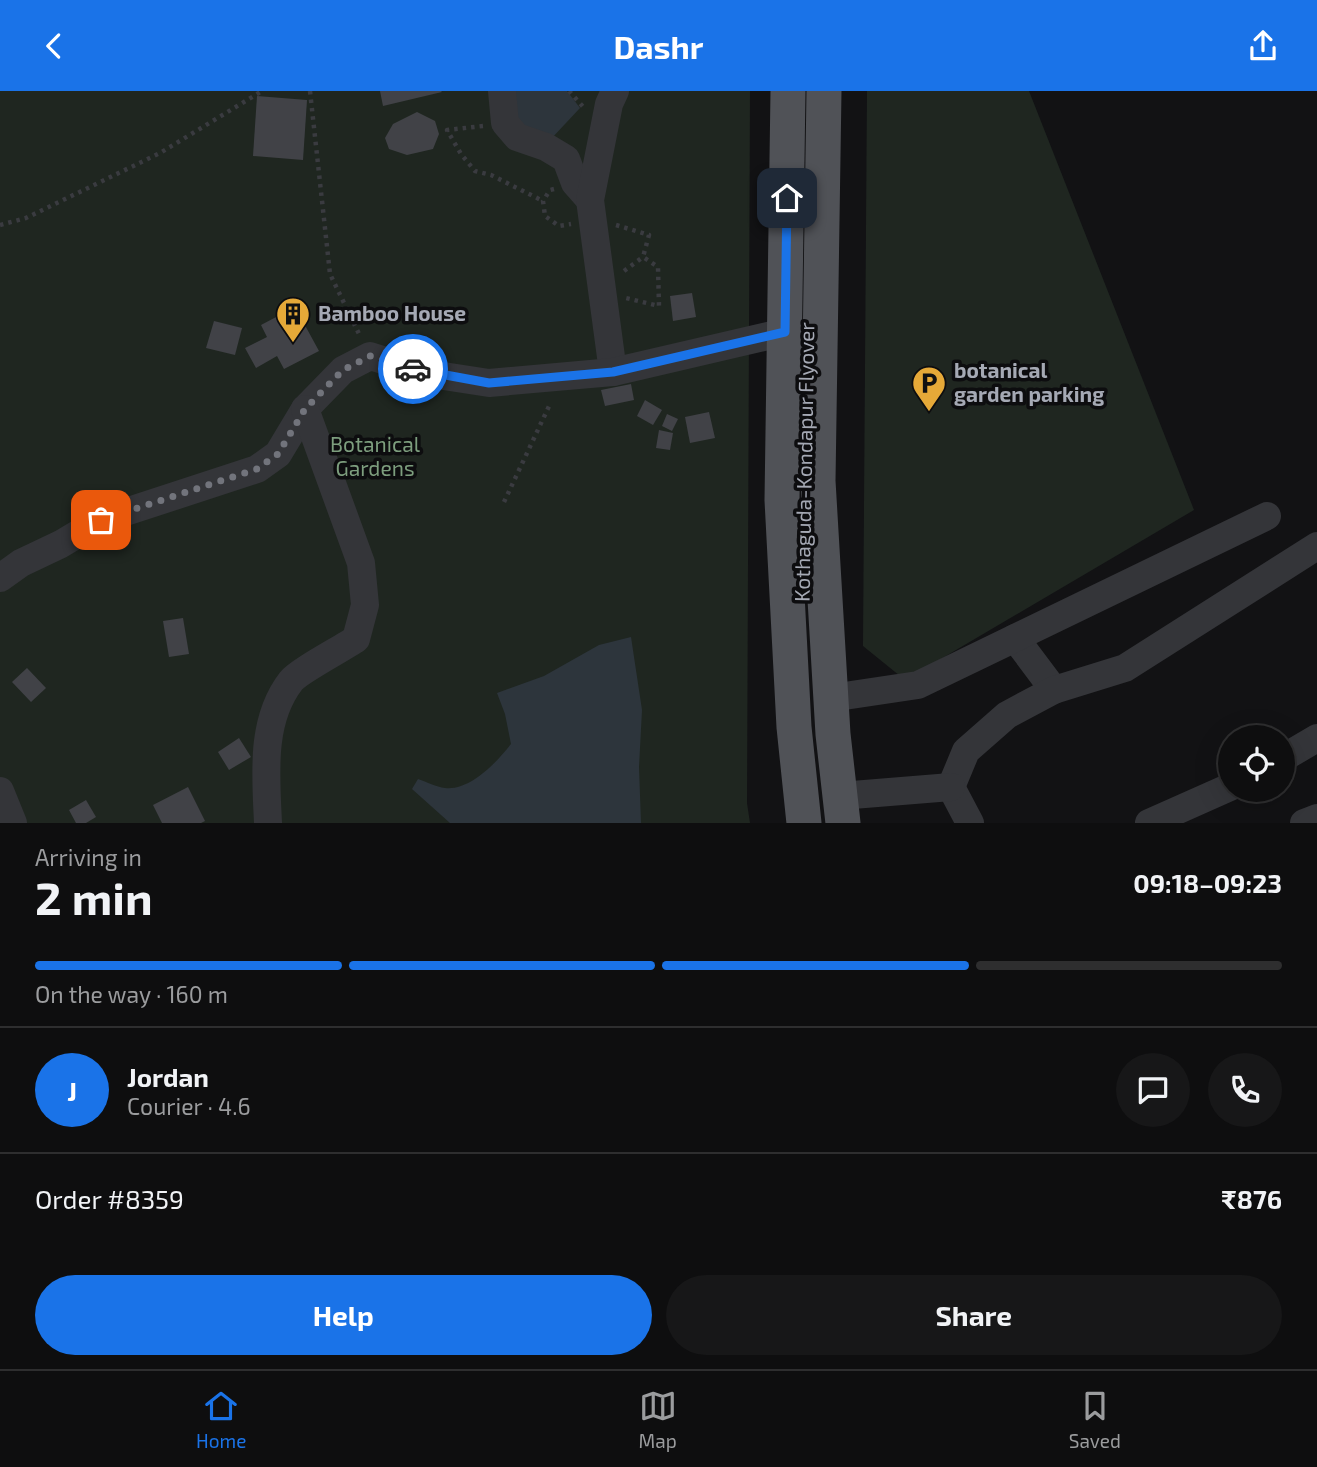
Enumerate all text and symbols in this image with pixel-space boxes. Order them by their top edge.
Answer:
icon: back [35,27,73,65]
text: Dashr [614,27,703,65]
icon: share [1244,27,1282,65]
pin [757,168,817,228]
icon: home [768,179,806,217]
building icon: Bamboo House [274,295,312,344]
place label: Bamboo House [318,300,466,325]
street label: Kothaguda-Kondapur Flyover [789,321,818,602]
courier [378,334,448,404]
icon: car [394,350,432,388]
place label: botanical garden parking [954,357,1104,406]
parking icon: botanical garden parking [910,364,948,413]
park label: Botanical Gardens [330,431,421,480]
pin [71,490,131,550]
icon: bag [82,501,120,539]
map controls [1218,725,1295,802]
button: locate [1218,725,1295,802]
text: Arriving in [35,843,142,871]
text: 09:18–09:23 [1133,867,1282,898]
text: 2 min [35,869,153,924]
text: On the way · 160 m [35,980,228,1008]
button: chat [1116,1053,1190,1127]
button: phone [1208,1053,1282,1127]
text: Jordan [127,1061,209,1092]
text: J [67,1075,77,1106]
text: Courier · 4.6 [127,1092,251,1120]
text: Order #8359 [35,1183,184,1214]
text: ₹876 [1221,1183,1282,1214]
button: Help [35,1275,652,1355]
button: Share [666,1275,1282,1355]
tab: Home [196,1387,246,1452]
tab: Map [639,1387,677,1452]
tab: Saved [1069,1387,1121,1452]

